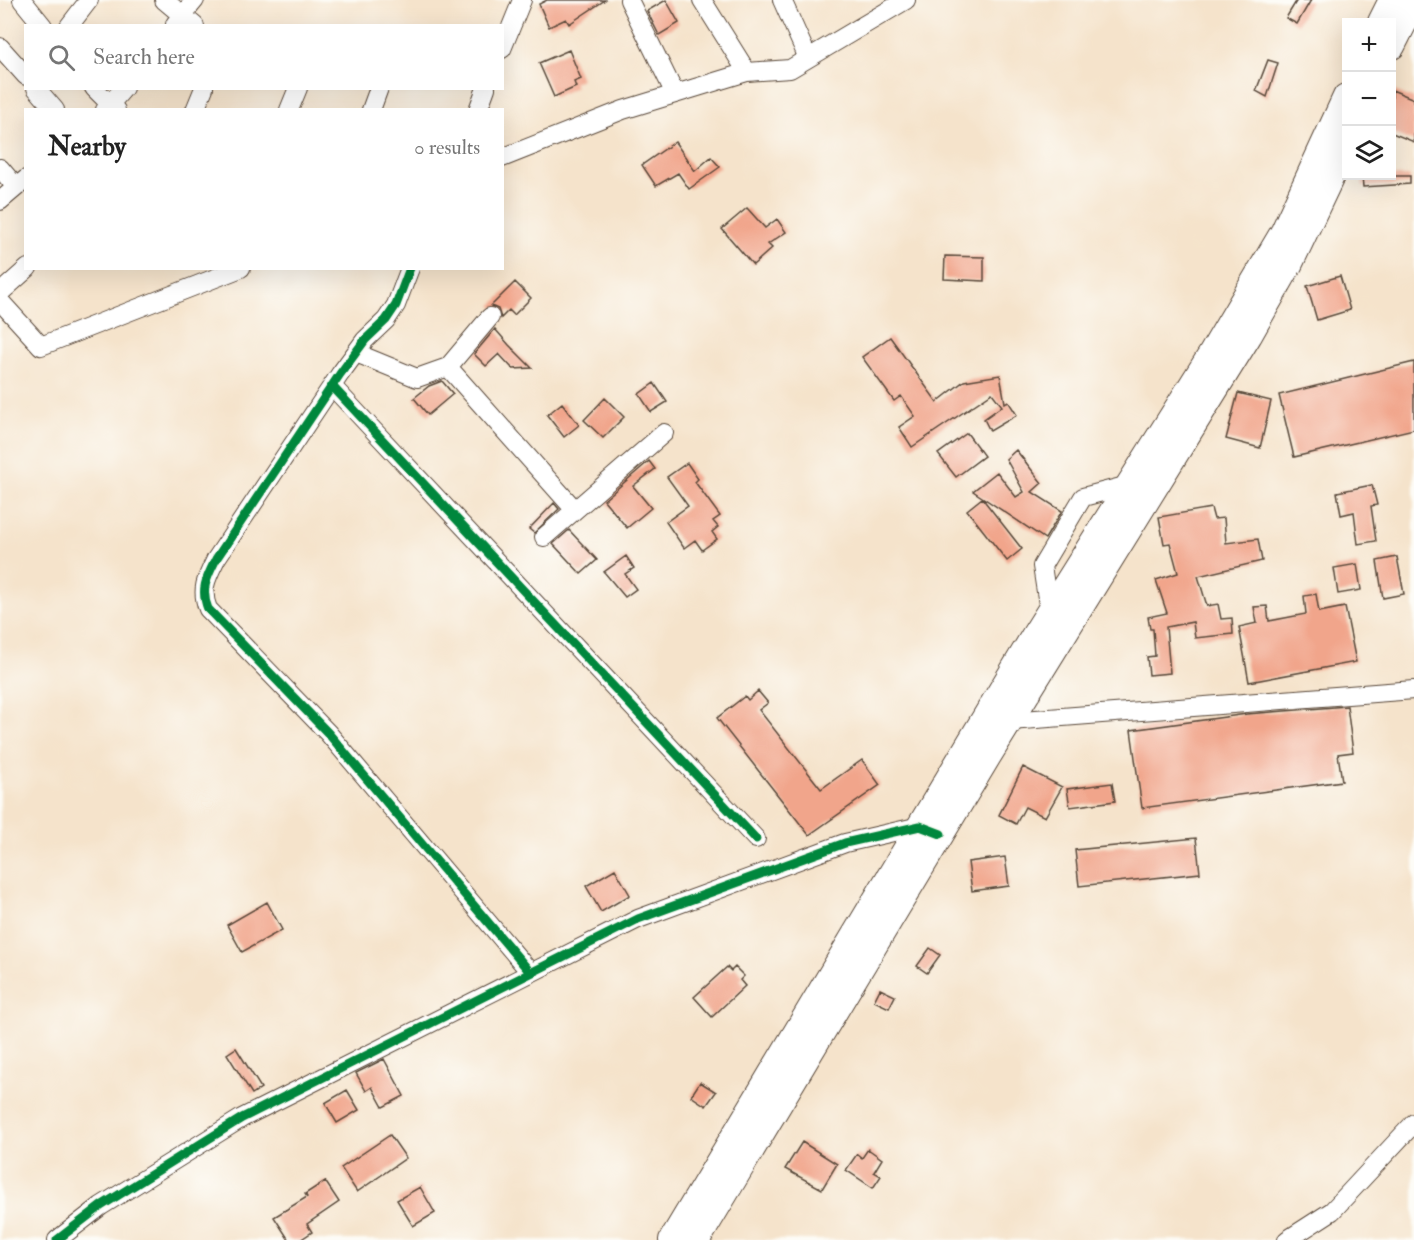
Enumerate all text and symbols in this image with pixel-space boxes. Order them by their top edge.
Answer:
map controls [1342,18,1396,180]
button: + [1342,18,1396,72]
search box [24,24,504,90]
icon: search [45,41,78,74]
text: Search here [93,43,195,71]
button: − [1342,72,1396,126]
button: layers [1342,126,1396,180]
text: Nearby [48,131,126,163]
text: 0 results [414,135,480,160]

